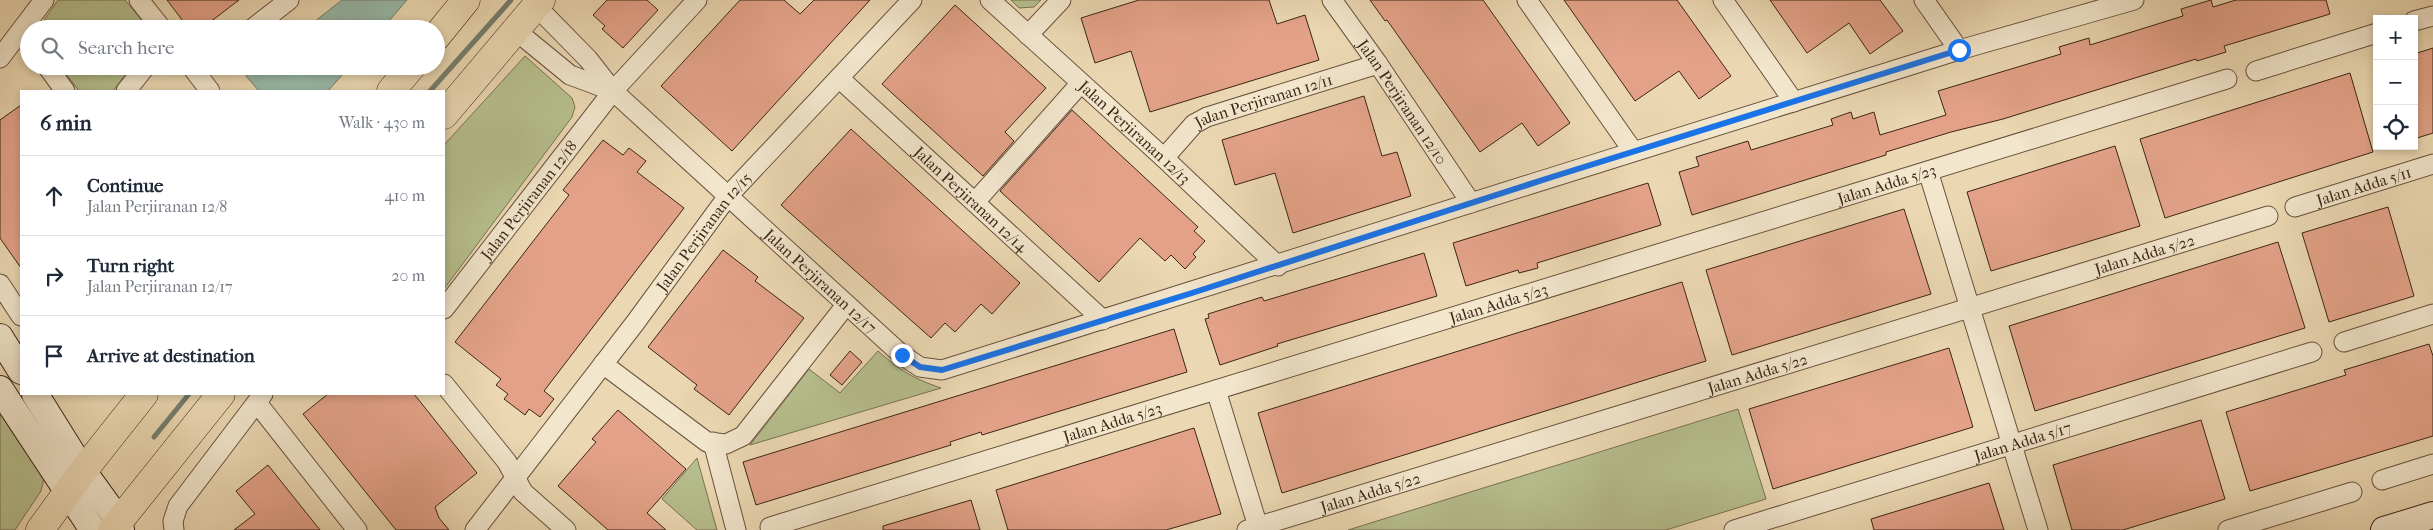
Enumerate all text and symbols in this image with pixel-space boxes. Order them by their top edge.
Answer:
map controls [2373,15,2418,150]
button: + [2373,15,2418,60]
search box [20,20,445,75]
icon: search [38,34,66,62]
street label: Jalan Perjiranan 12/10 [1352,34,1451,168]
text: Search here [78,37,174,59]
route start [1948,39,1971,62]
button: − [2373,60,2418,105]
street label: Jalan Perjiranan 12/11 [1190,70,1335,133]
street label: Jalan Perjiranan 12/13 [1073,75,1194,188]
button: locate [2373,105,2418,150]
text: 6 min [40,111,92,135]
text: Walk · 430 m [339,113,425,132]
street label: Jalan Perjiranan 12/18 [475,137,581,265]
street label: Jalan Perjiranan 12/14 [908,141,1032,257]
street label: Jalan Adda 5/23 [1833,160,1938,209]
street label: Jalan Adda 5/11 [2312,162,2414,210]
street label: Jalan Perjiranan 12/15 [651,168,755,297]
text: Continue [87,175,163,197]
icon: ahead [40,182,68,210]
text: 410 m [384,186,425,205]
text: Jalan Perjiranan 12/8 [87,197,227,216]
street label: Jalan Perjiranan 12/17 [759,223,881,337]
street label: Jalan Adda 5/22 [2090,230,2197,279]
text: Turn right [87,255,174,277]
icon: right [40,262,68,290]
text: 20 m [391,266,425,285]
text: Jalan Perjiranan 12/17 [87,277,233,296]
street label: Jalan Adda 5/23 [1445,279,1550,328]
icon: arrive [40,342,68,370]
route end [891,344,914,367]
text: Arrive at destination [87,345,255,367]
street label: Jalan Adda 5/22 [1703,349,1810,398]
street label: Jalan Adda 5/23 [1059,398,1164,447]
street label: Jalan Adda 5/17 [1970,418,2074,466]
street label: Jalan Adda 5/22 [1316,468,1423,517]

